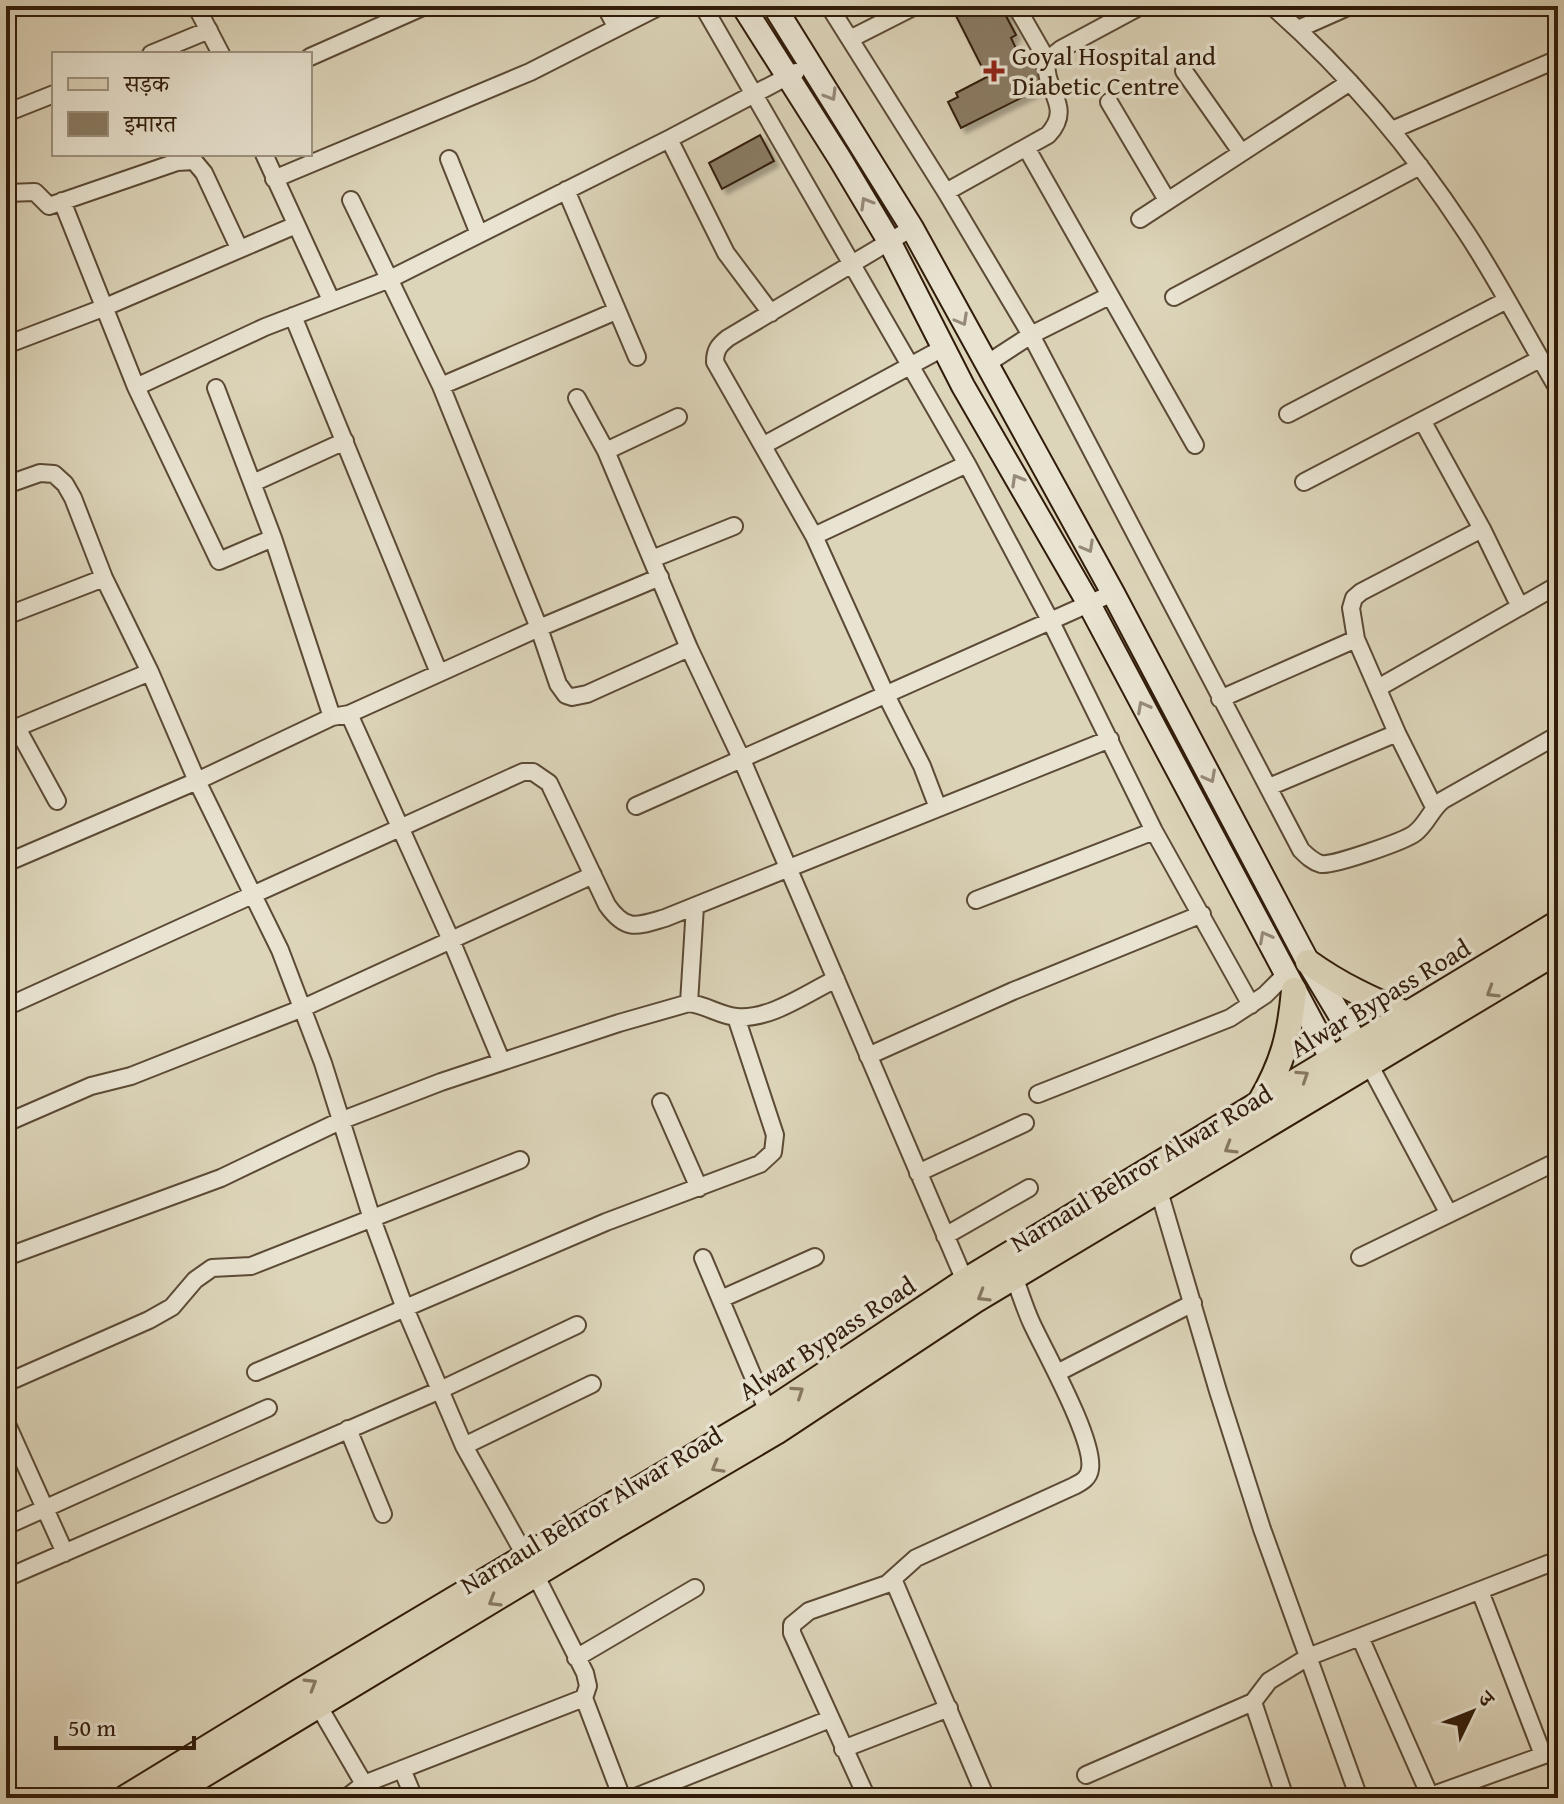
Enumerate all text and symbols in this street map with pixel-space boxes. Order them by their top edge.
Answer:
place label: Goyal Hospital and Diabetic Centre [1012,36,1216,105]
legend [52,52,312,156]
marker: Goyal Hospital and Diabetic Centre [983,60,1005,82]
text: सड़क [123,66,171,101]
one-way arrow [821,86,837,101]
text: इमारत [123,106,177,141]
one-way arrow [860,197,876,212]
one-way arrow [953,311,968,326]
one-way arrow [1011,474,1027,489]
one-way arrow [1078,539,1094,553]
one-way arrow [1138,701,1153,716]
one-way arrow [1201,768,1216,783]
street label: Alwar Bypass Road [1282,928,1478,1067]
one-way arrow [1260,931,1275,946]
one-way arrow [1486,982,1500,997]
one-way arrow [1295,1070,1309,1085]
street label: Narnaul Behror Alwar Road [1002,1074,1279,1261]
one-way arrow [1224,1138,1239,1154]
street label: Alwar Bypass Road [730,1265,923,1410]
one-way arrow [977,1286,992,1301]
one-way arrow [790,1387,804,1402]
street label: Narnaul Behror Alwar Road [452,1416,729,1603]
one-way arrow [711,1457,726,1473]
one-way arrow [488,1591,503,1606]
north arrow [1432,1672,1512,1752]
one-way arrow [302,1678,317,1694]
text: उ [1470,1682,1503,1715]
scale bar [56,1700,194,1750]
text: 50 m [68,1710,116,1745]

